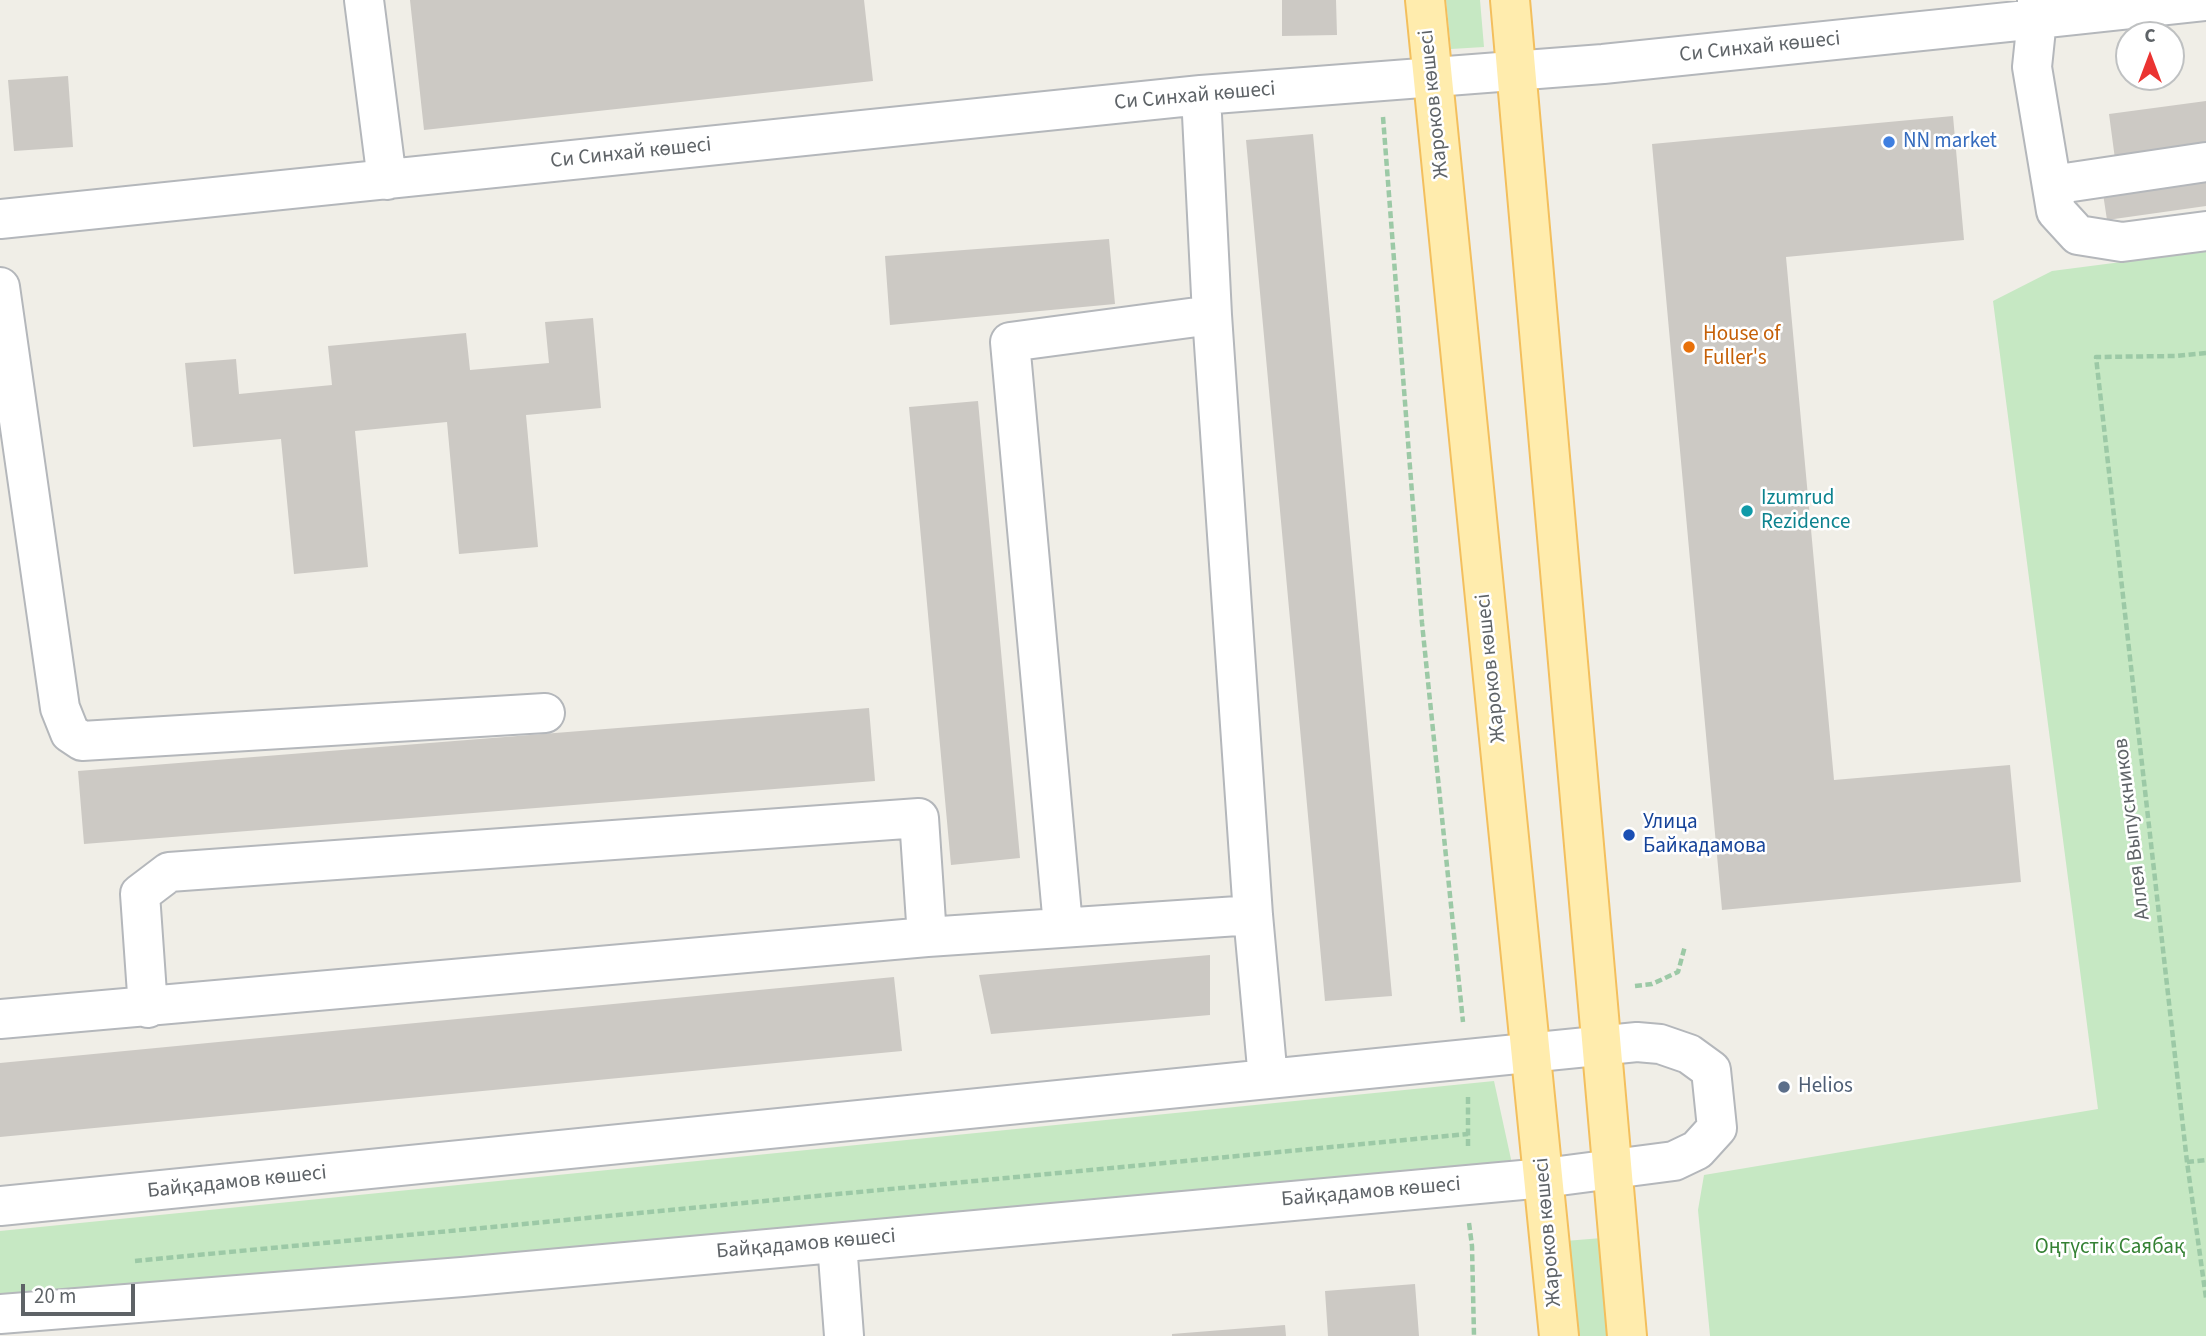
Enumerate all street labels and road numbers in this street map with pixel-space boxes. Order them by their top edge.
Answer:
street label: Си Синхай көшесі [1678,27,1842,69]
street label: Жароков көшесі [1415,28,1455,180]
street label: Си Синхай көшесі [1113,77,1277,117]
street label: Си Синхай көшесі [549,133,713,175]
street label: Жароков көшесі [1472,592,1512,744]
street label: Аллея Выпускников [2109,737,2157,921]
street label: Жароков көшесі [1530,1156,1568,1308]
street label: Байқадамов көшесі [146,1161,328,1205]
street label: Байқадамов көшесі [1280,1173,1462,1213]
street label: Байқадамов көшесі [715,1225,897,1265]

